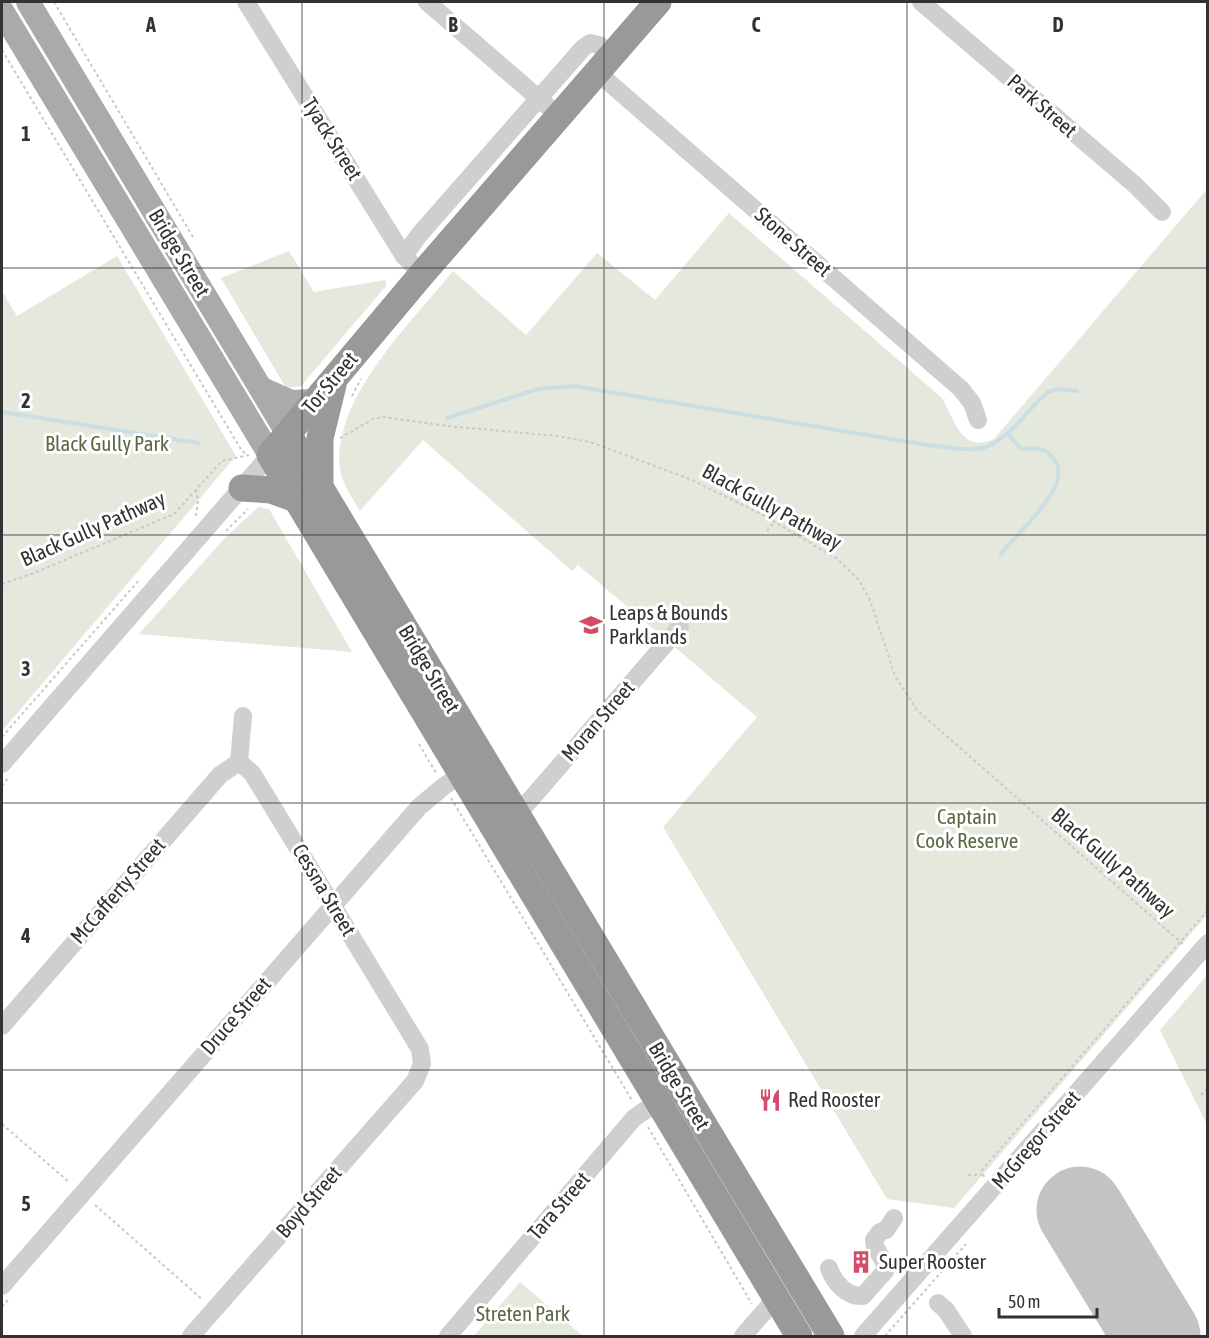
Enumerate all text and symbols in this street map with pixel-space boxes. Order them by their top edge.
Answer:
text: A [145,13,156,36]
text: B [448,13,458,36]
text: C [752,13,761,36]
text: D [1052,13,1064,36]
street label: Park Street [1003,69,1082,142]
street label: Tyack Street [298,93,368,184]
text: 1 [21,122,31,145]
street label: Stone Street [751,202,837,281]
street label: Bridge Street [144,204,215,301]
street label: Tor Street [297,347,362,418]
text: 2 [21,389,31,412]
park label: Black Gully Park [45,431,169,455]
street label: Black Gully Pathway [699,458,847,554]
street label: Black Gully Pathway [17,485,169,571]
place label: Leaps & Bounds Parklands [609,600,728,648]
school or university icon: Leaps & Bounds Parklands [578,612,604,638]
street label: Bridge Street [394,620,465,717]
text: 3 [21,657,31,680]
street label: Moran Street [556,675,639,765]
street label: Black Gully Pathway [1047,802,1180,923]
park label: Captain Cook Reserve [916,804,1018,852]
street label: McCafferty Street [65,833,169,948]
street label: Cessna Street [288,839,362,940]
text: 4 [20,924,31,947]
street label: Druce Street [195,972,275,1059]
street label: Bridge Street [644,1037,715,1134]
street label: McGregor Street [986,1085,1084,1193]
restaurant icon: Red Rooster [757,1087,783,1113]
place label: Red Rooster [788,1087,881,1111]
street label: Boyd Street [271,1161,346,1242]
street label: Tara Street [522,1167,594,1244]
text: 5 [21,1192,31,1215]
building icon: Super Rooster [848,1249,874,1275]
place label: Super Rooster [879,1249,987,1273]
scale bar [999,1281,1096,1319]
text: 50 m [1008,1291,1040,1312]
park label: Streten Park [476,1301,570,1325]

